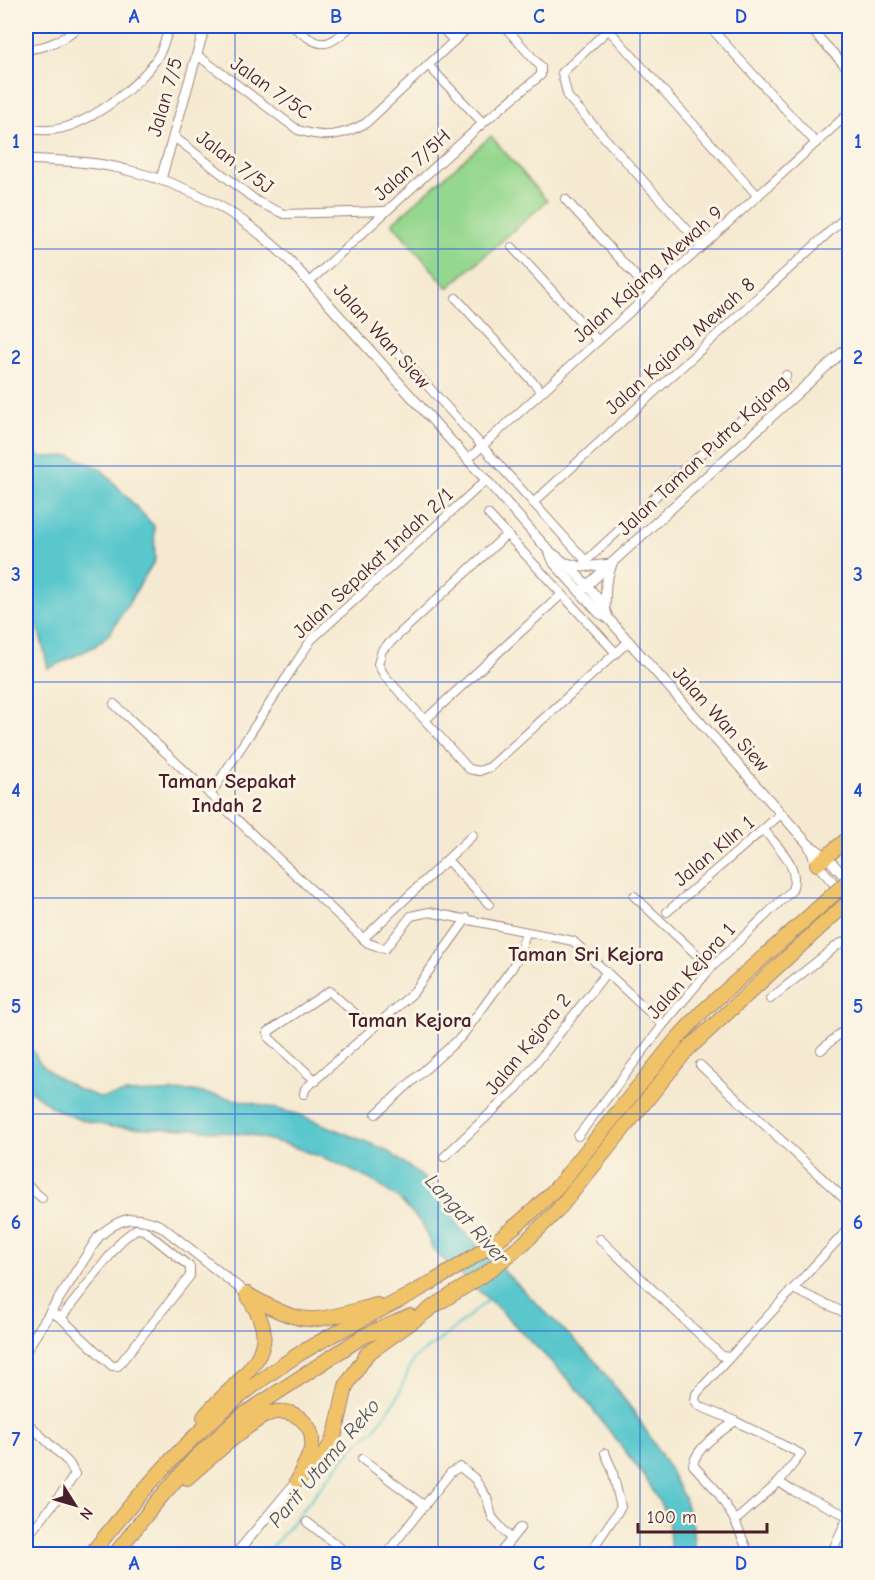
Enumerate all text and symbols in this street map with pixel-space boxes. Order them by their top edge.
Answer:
text: A [128,5,140,28]
text: B [330,5,342,28]
text: C [533,5,545,28]
text: D [735,5,747,28]
street label: Jalan 7/5C [226,52,316,124]
street label: Jalan 7/5 [143,55,187,139]
street label: Jalan 7/5H [369,125,455,205]
street label: Jalan 7/5J [192,126,278,198]
text: 1 [12,130,20,153]
text: 1 [854,130,862,153]
street label: Jalan Kajang Mewah 9 [568,201,728,347]
street label: Jalan Kajang Mewah 8 [601,273,759,419]
street label: Jalan Wan Siew [329,279,435,393]
text: 2 [11,346,21,369]
text: 2 [853,346,863,369]
street label: Jalan Taman Putra Kajang [613,370,793,540]
street label: Jalan Sepakat Indah 2/1 [288,483,458,643]
text: 3 [11,563,21,586]
text: 3 [853,563,863,586]
street label: Jalan Wan Siew [668,662,774,776]
district label: Taman Sepakat Indah 2 [158,769,297,817]
text: 4 [11,779,21,802]
text: 4 [853,779,863,802]
street label: Jalan Klln 1 [669,811,759,891]
street label: Jalan Kejora 1 [642,918,740,1024]
district label: Taman Sri Kejora [508,942,664,966]
street label: Jalan Kejora 2 [480,989,576,1099]
text: 5 [11,995,21,1018]
text: 5 [853,995,863,1018]
district label: Taman Kejora [348,1008,472,1032]
water label: Langat River [420,1169,515,1270]
text: 6 [11,1211,21,1234]
text: 6 [853,1211,863,1234]
water label: Parit Utama Reko [263,1394,385,1532]
text: 7 [12,1428,21,1451]
text: 7 [854,1428,863,1451]
north arrow [45,1475,105,1535]
scale bar [638,1496,767,1534]
text: N [76,1504,97,1523]
text: 100 m [647,1507,697,1528]
text: A [128,1552,140,1575]
text: B [330,1552,342,1575]
text: C [533,1552,545,1575]
text: D [735,1552,747,1575]

